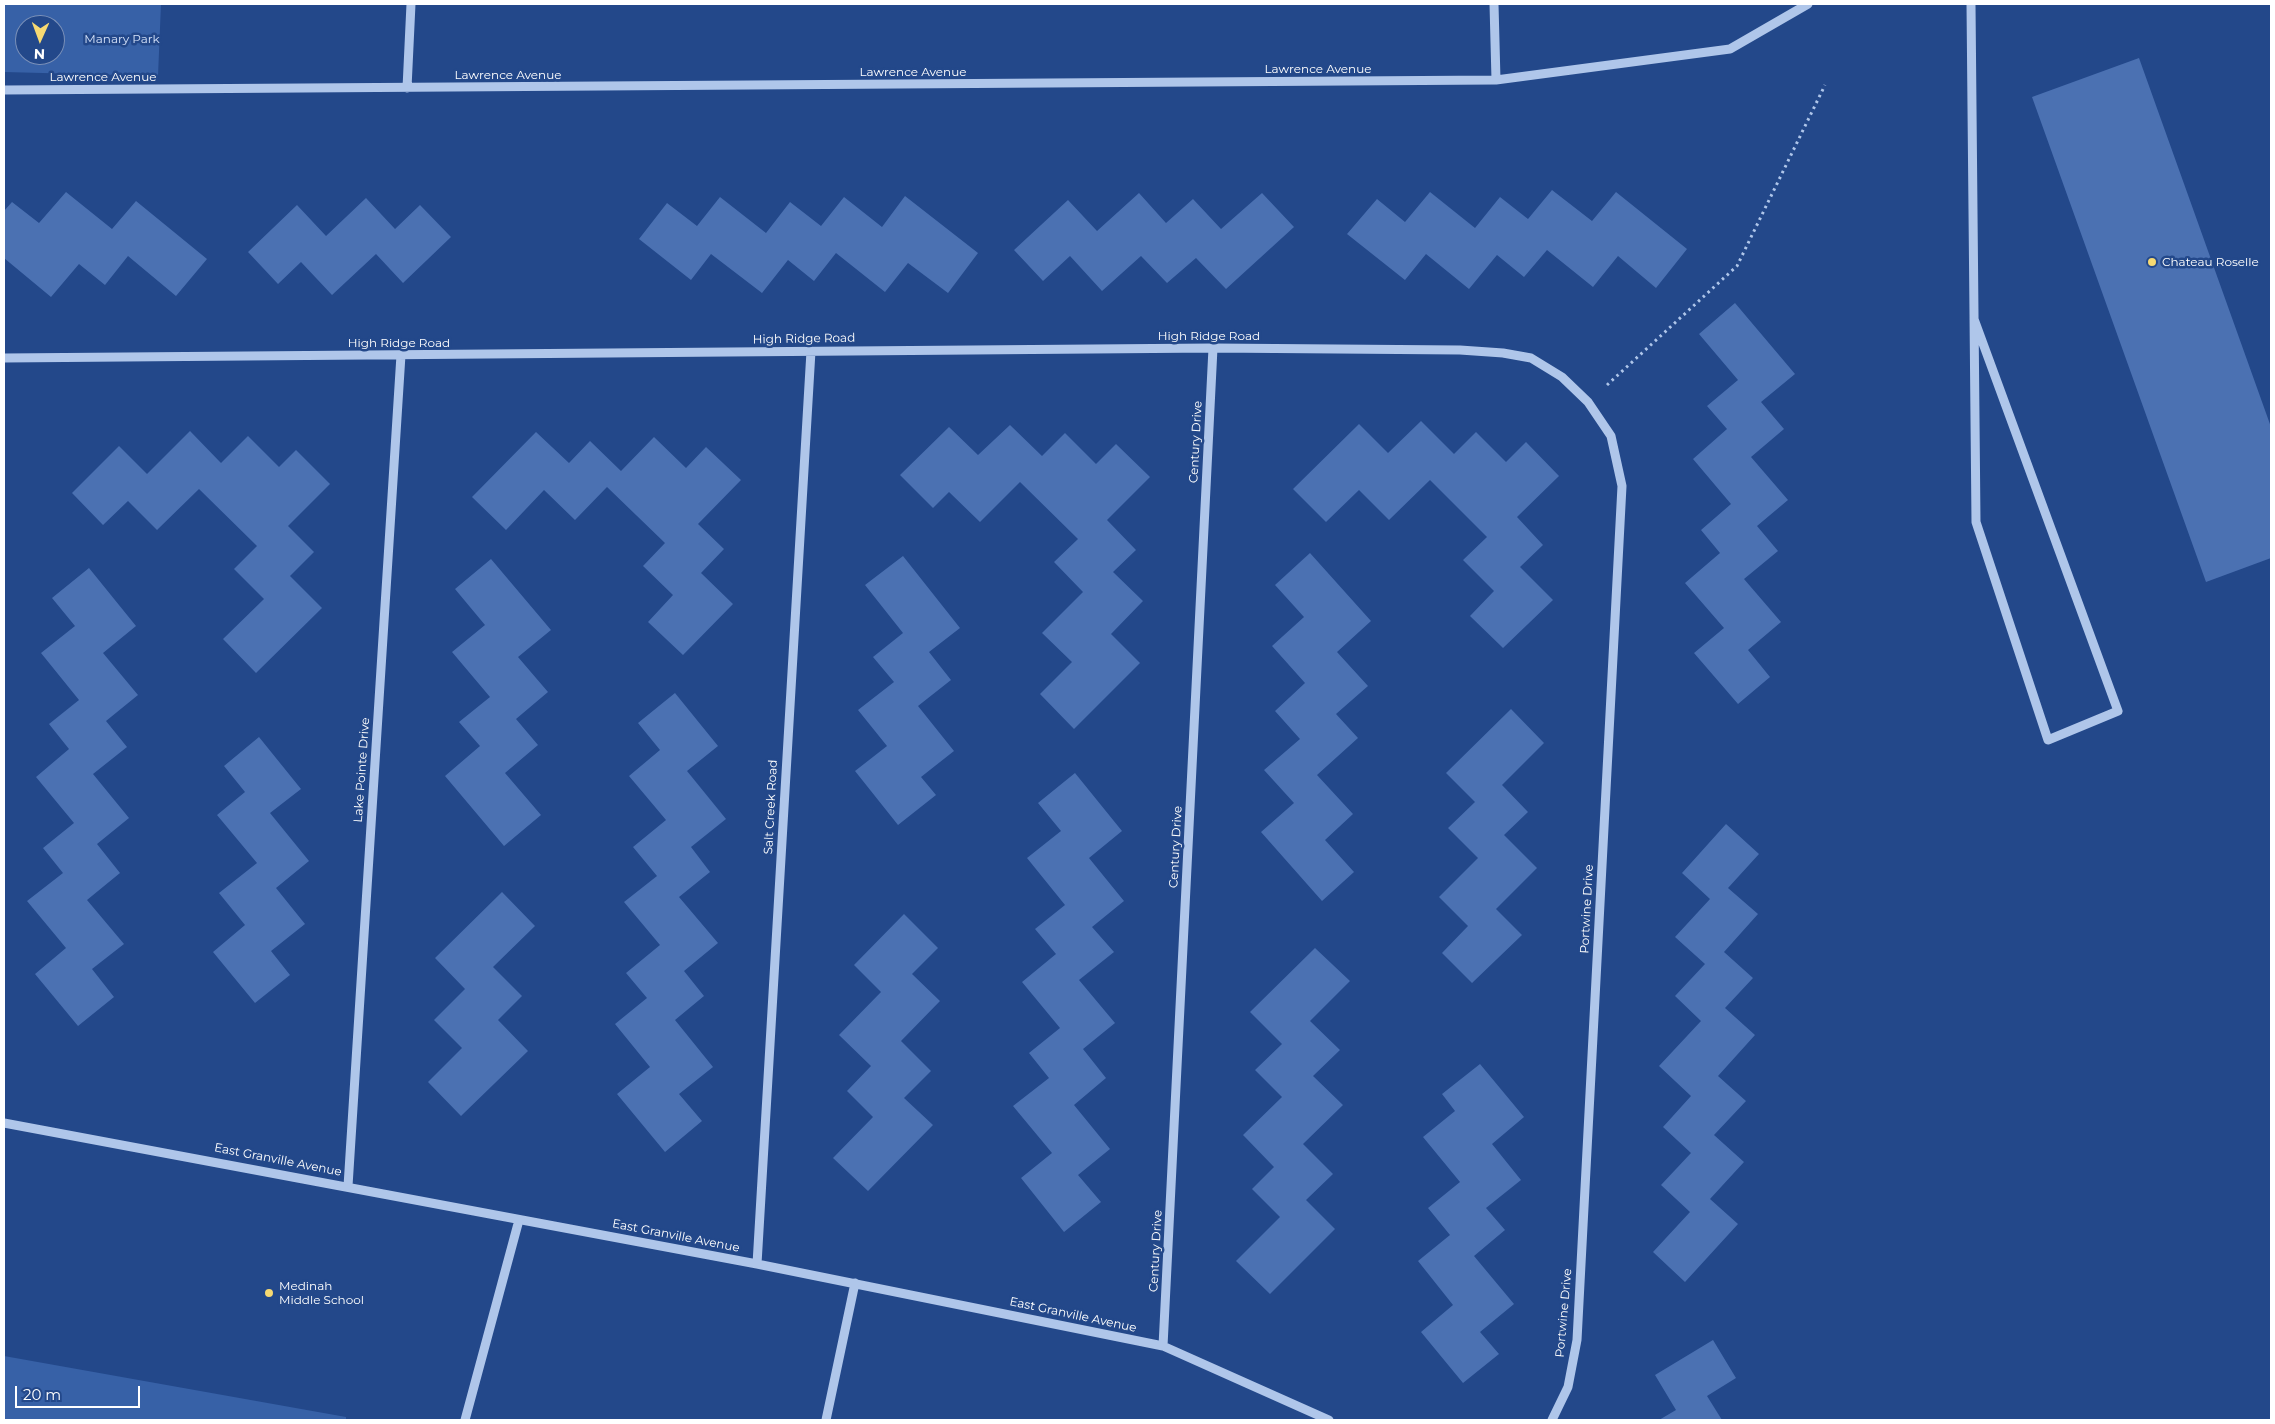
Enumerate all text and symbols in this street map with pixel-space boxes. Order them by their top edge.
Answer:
north arrow [15,15,65,65]
park label: Manary Park [84,32,160,46]
text: N [34,45,45,63]
street label: Lawrence Avenue [1265,62,1371,76]
street label: Lawrence Avenue [860,65,966,79]
street label: Lawrence Avenue [455,68,561,82]
street label: Lawrence Avenue [50,70,156,84]
place label: Chateau Roselle [2162,255,2259,269]
marker: Chateau Roselle [2146,256,2158,268]
street label: High Ridge Road [1158,329,1260,343]
street label: High Ridge Road [753,331,855,347]
street label: High Ridge Road [348,336,450,350]
street label: Century Drive [1187,401,1205,483]
street label: Lake Pointe Drive [351,717,373,823]
street label: Salt Creek Road [761,759,781,855]
street label: Century Drive [1167,806,1185,888]
street label: Portwine Drive [1577,864,1597,954]
street label: East Granville Avenue [213,1141,343,1179]
street label: Century Drive [1147,1210,1165,1292]
street label: East Granville Avenue [611,1217,741,1255]
street label: Portwine Drive [1553,1268,1575,1358]
place label: Medinah Middle School [279,1279,364,1307]
marker: Medinah Middle School [263,1287,275,1299]
street label: East Granville Avenue [1008,1295,1138,1335]
scale bar [18,1376,142,1408]
text: 20 m [23,1385,61,1404]

